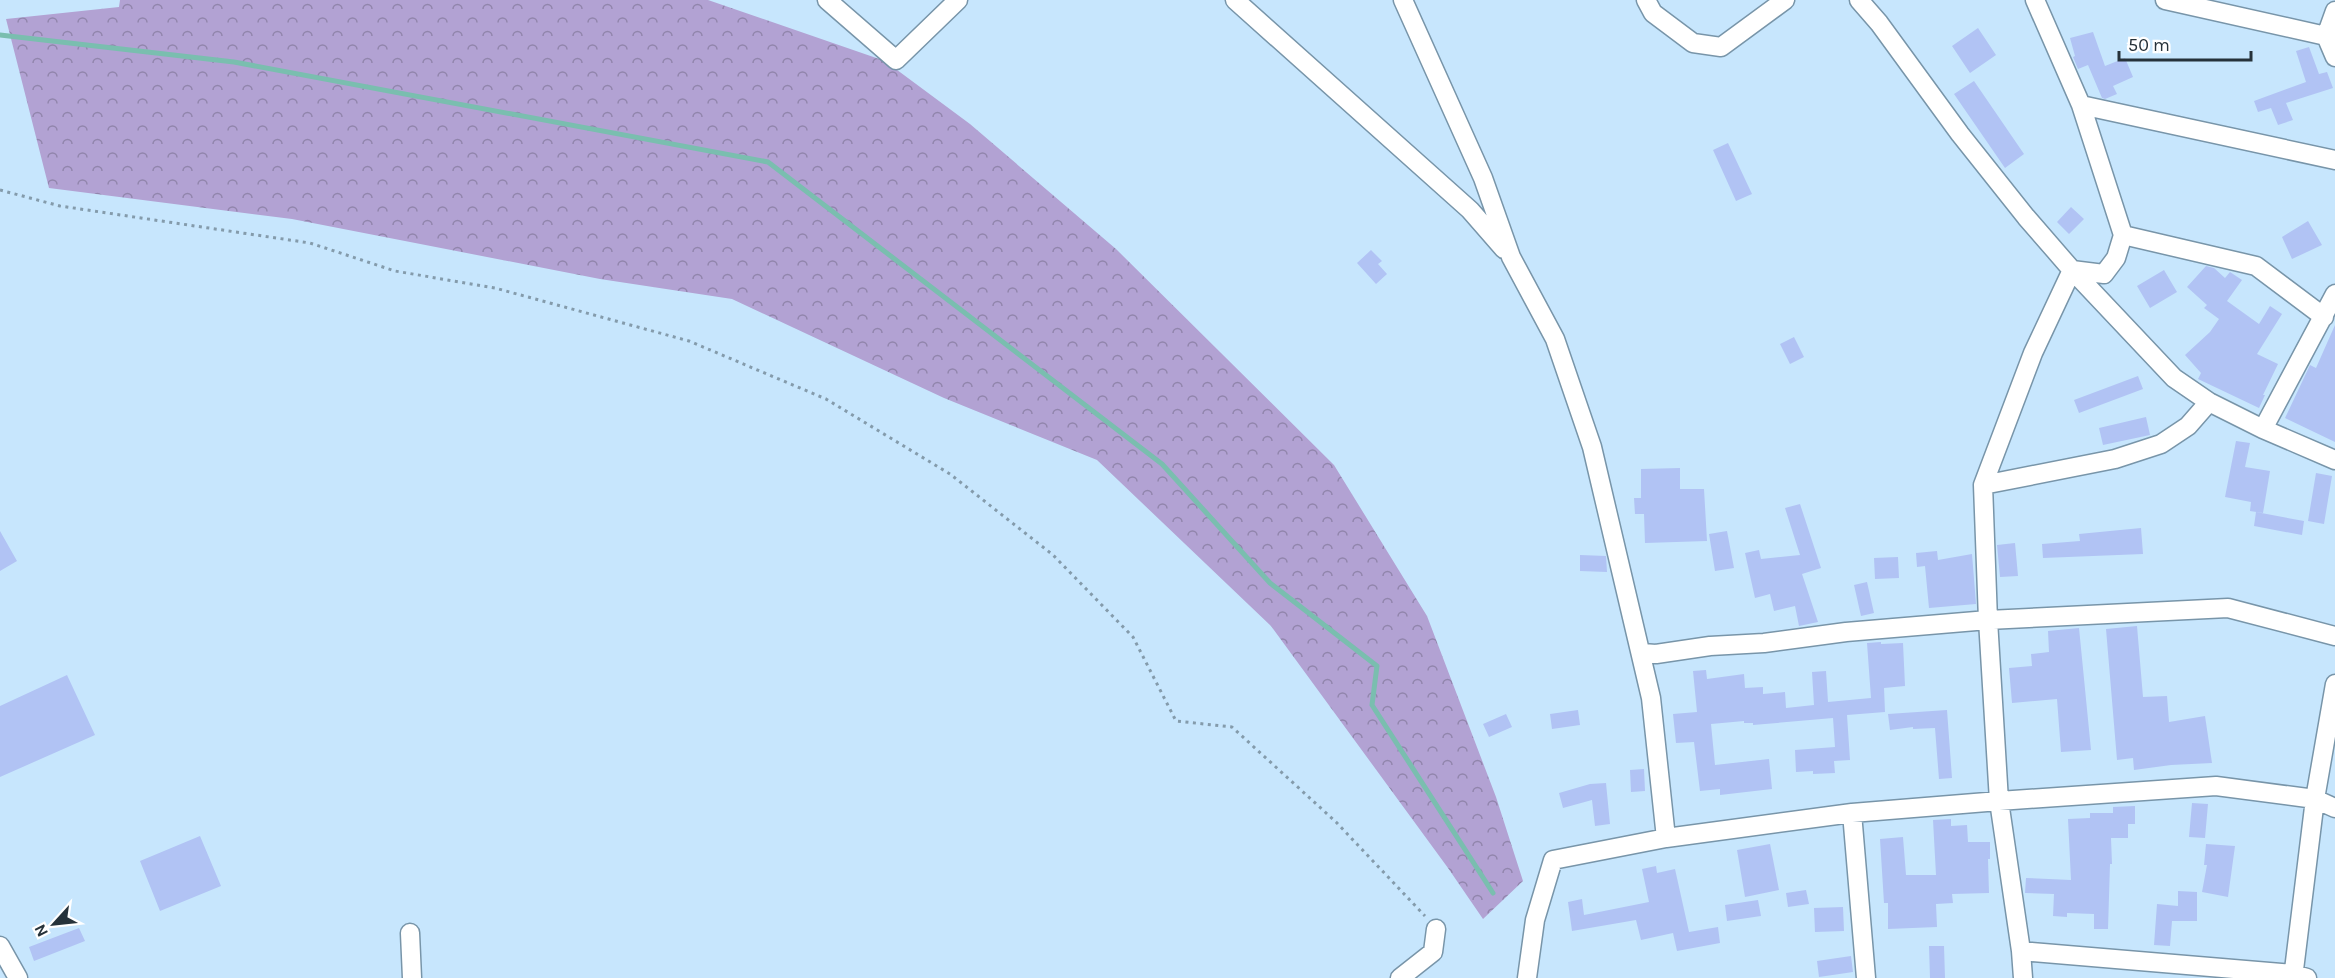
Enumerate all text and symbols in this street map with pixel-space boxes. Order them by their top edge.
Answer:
scale bar [2119,24,2251,62]
text: 50 m [2128,34,2170,56]
north arrow [24,894,84,954]
text: N [30,921,52,940]

